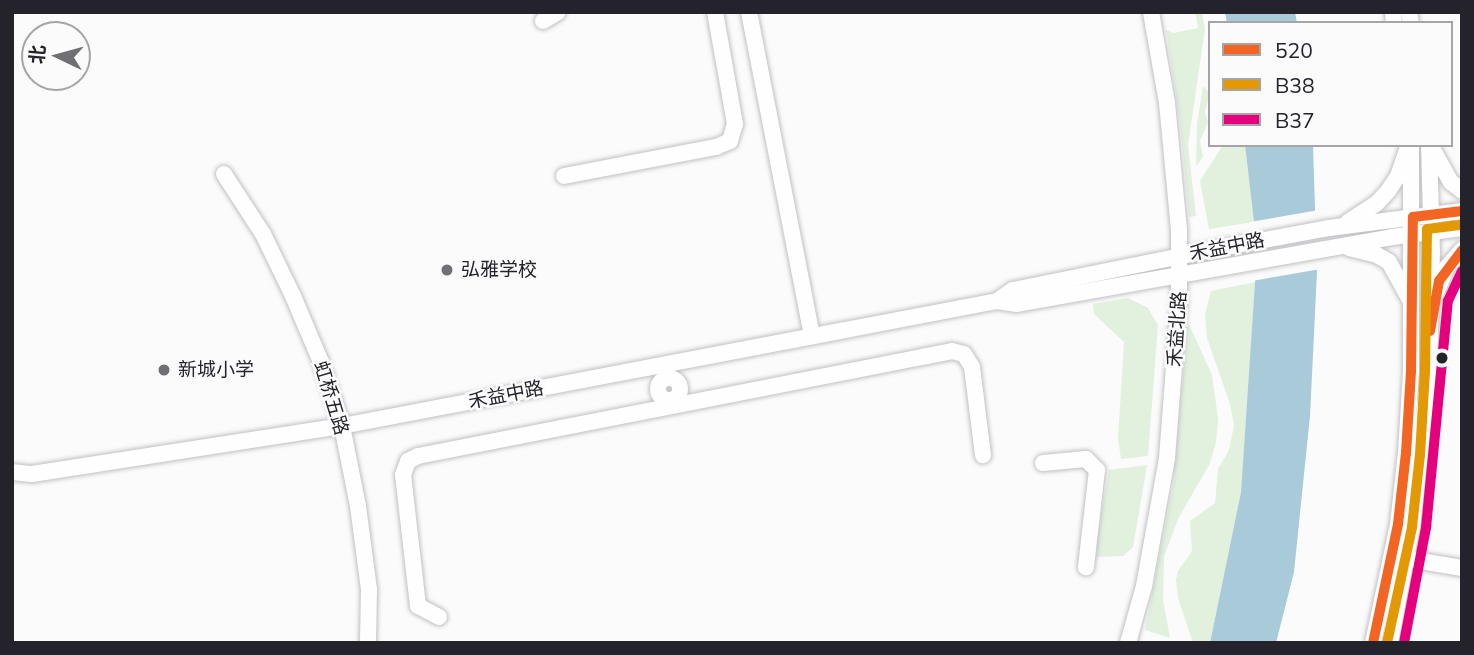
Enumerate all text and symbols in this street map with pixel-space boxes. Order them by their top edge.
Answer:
north arrow [21,21,91,91]
legend [1208,21,1453,147]
text: 520 [1275,37,1313,63]
text: 北 [24,44,50,65]
text: B38 [1275,72,1314,98]
text: B37 [1275,107,1314,133]
street label: 禾益中路 [1188,229,1266,265]
place label: 弘雅学校 [461,259,537,281]
marker: 弘雅学校 [439,262,455,278]
street label: 禾益北路 [1163,290,1191,368]
unlabelled marker [1435,351,1449,365]
street label: 虹桥五路 [309,358,353,438]
place label: 新城小学 [178,359,254,381]
marker: 新城小学 [156,362,172,378]
street label: 禾益中路 [467,377,545,413]

